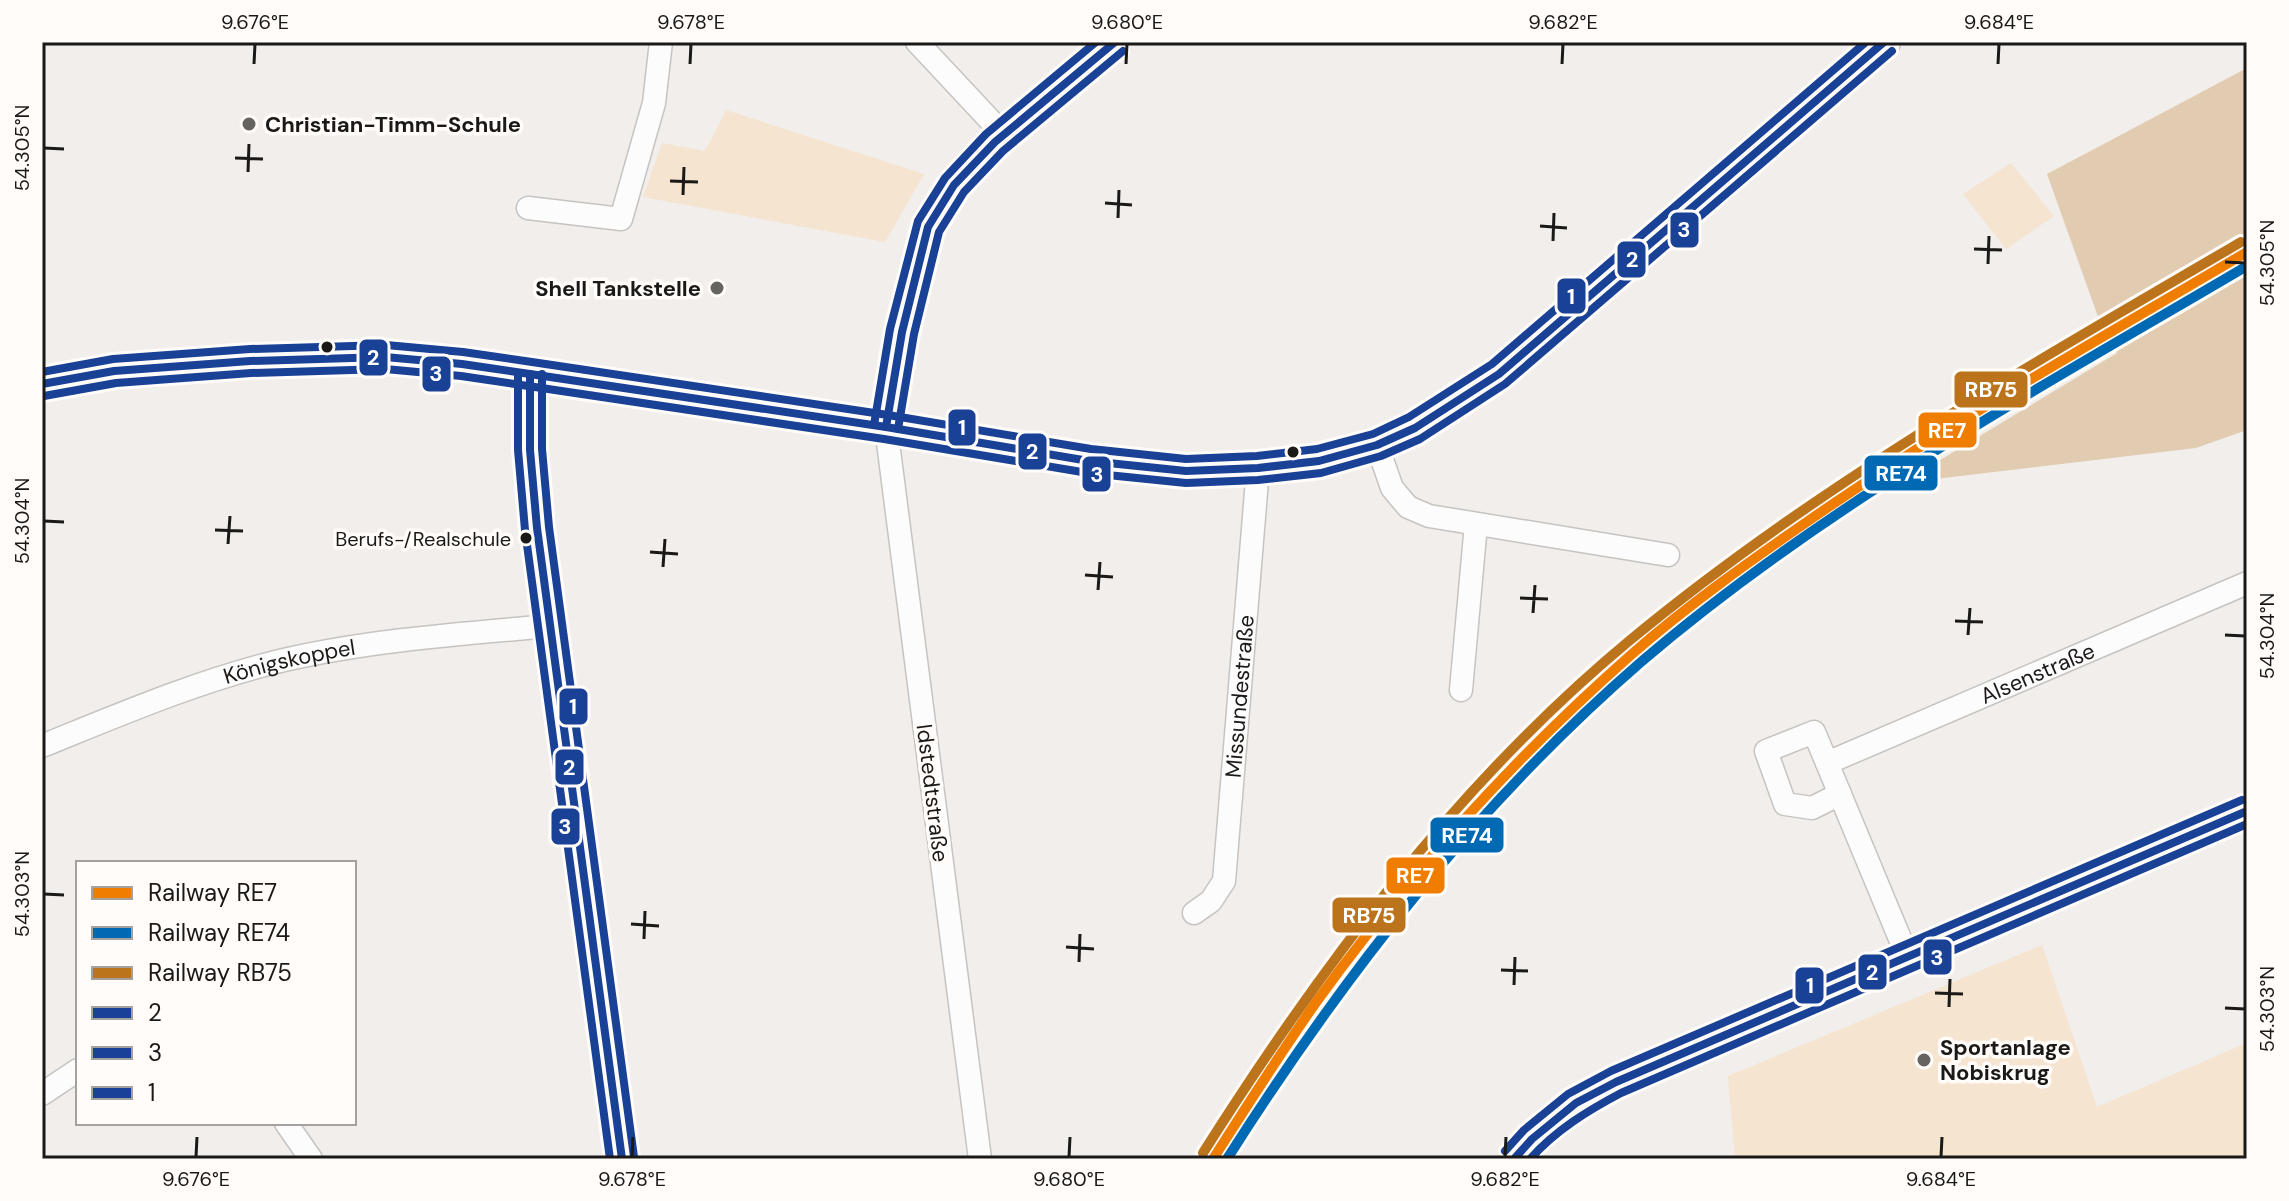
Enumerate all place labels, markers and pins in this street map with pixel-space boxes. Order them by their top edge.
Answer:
place label: Christian-Timm-Schule [265,110,521,139]
marker: Christian-Timm-Schule [240,115,258,133]
place label: Shell Tankstelle [535,274,701,303]
marker: Shell Tankstelle [708,279,726,297]
unlabelled marker [319,339,335,355]
unlabelled marker [1285,444,1301,460]
place label: Berufs-/Realschule [335,526,511,552]
marker: Berufs-/Realschule [518,530,534,546]
place label: Sportanlage Nobiskrug [1940,1033,2071,1087]
marker: Sportanlage Nobiskrug [1915,1051,1933,1069]

